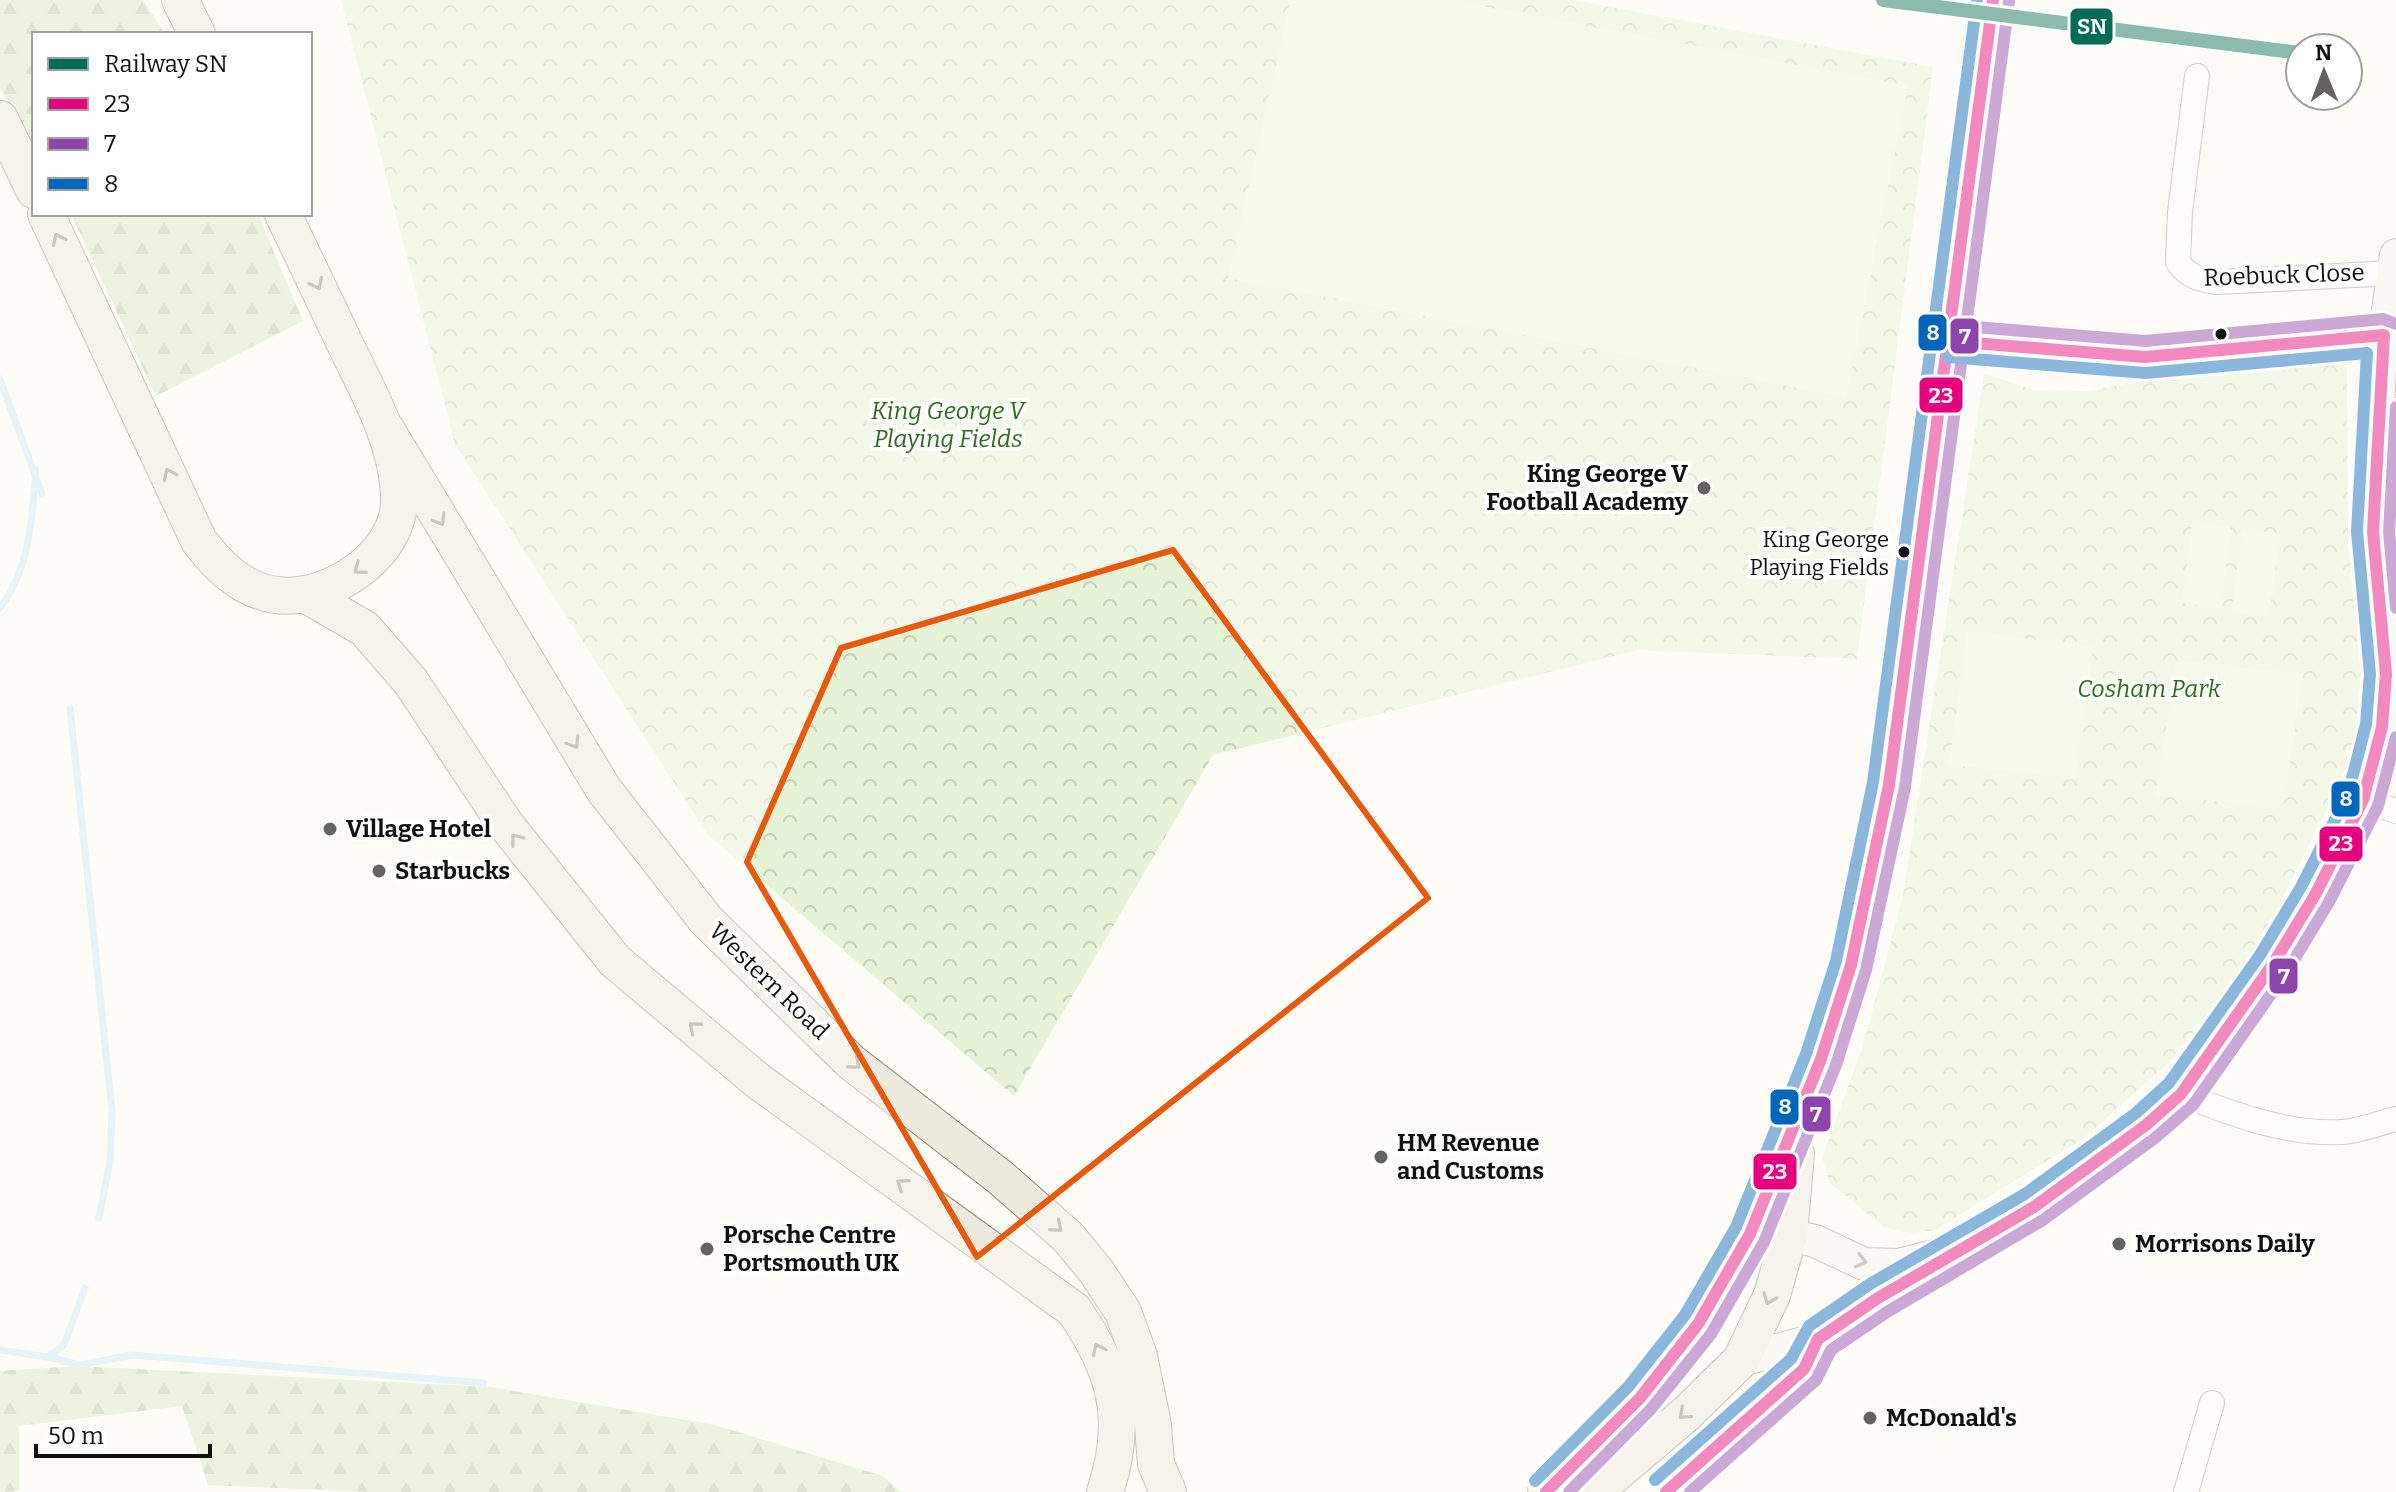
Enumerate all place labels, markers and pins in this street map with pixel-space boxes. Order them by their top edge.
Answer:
unlabelled marker [2213,326,2229,342]
place label: King George V Football Academy [1486,460,1689,516]
marker: King George V Football Academy [1695,479,1713,497]
place label: King George Playing Fields [1750,526,1889,581]
marker: King George Playing Fields [1896,544,1912,560]
place label: Village Hotel [346,815,492,843]
marker: Village Hotel [321,820,339,838]
place label: Starbucks [395,857,510,885]
marker: Starbucks [370,862,388,880]
place label: HM Revenue and Customs [1397,1129,1544,1185]
marker: HM Revenue and Customs [1372,1148,1390,1166]
place label: Porsche Centre Portsmouth UK [723,1221,899,1277]
place label: Morrisons Daily [2135,1230,2316,1258]
marker: Morrisons Daily [2110,1235,2128,1253]
marker: Porsche Centre Portsmouth UK [698,1240,716,1258]
place label: McDonald's [1886,1404,2017,1432]
marker: McDonald's [1861,1409,1879,1427]

